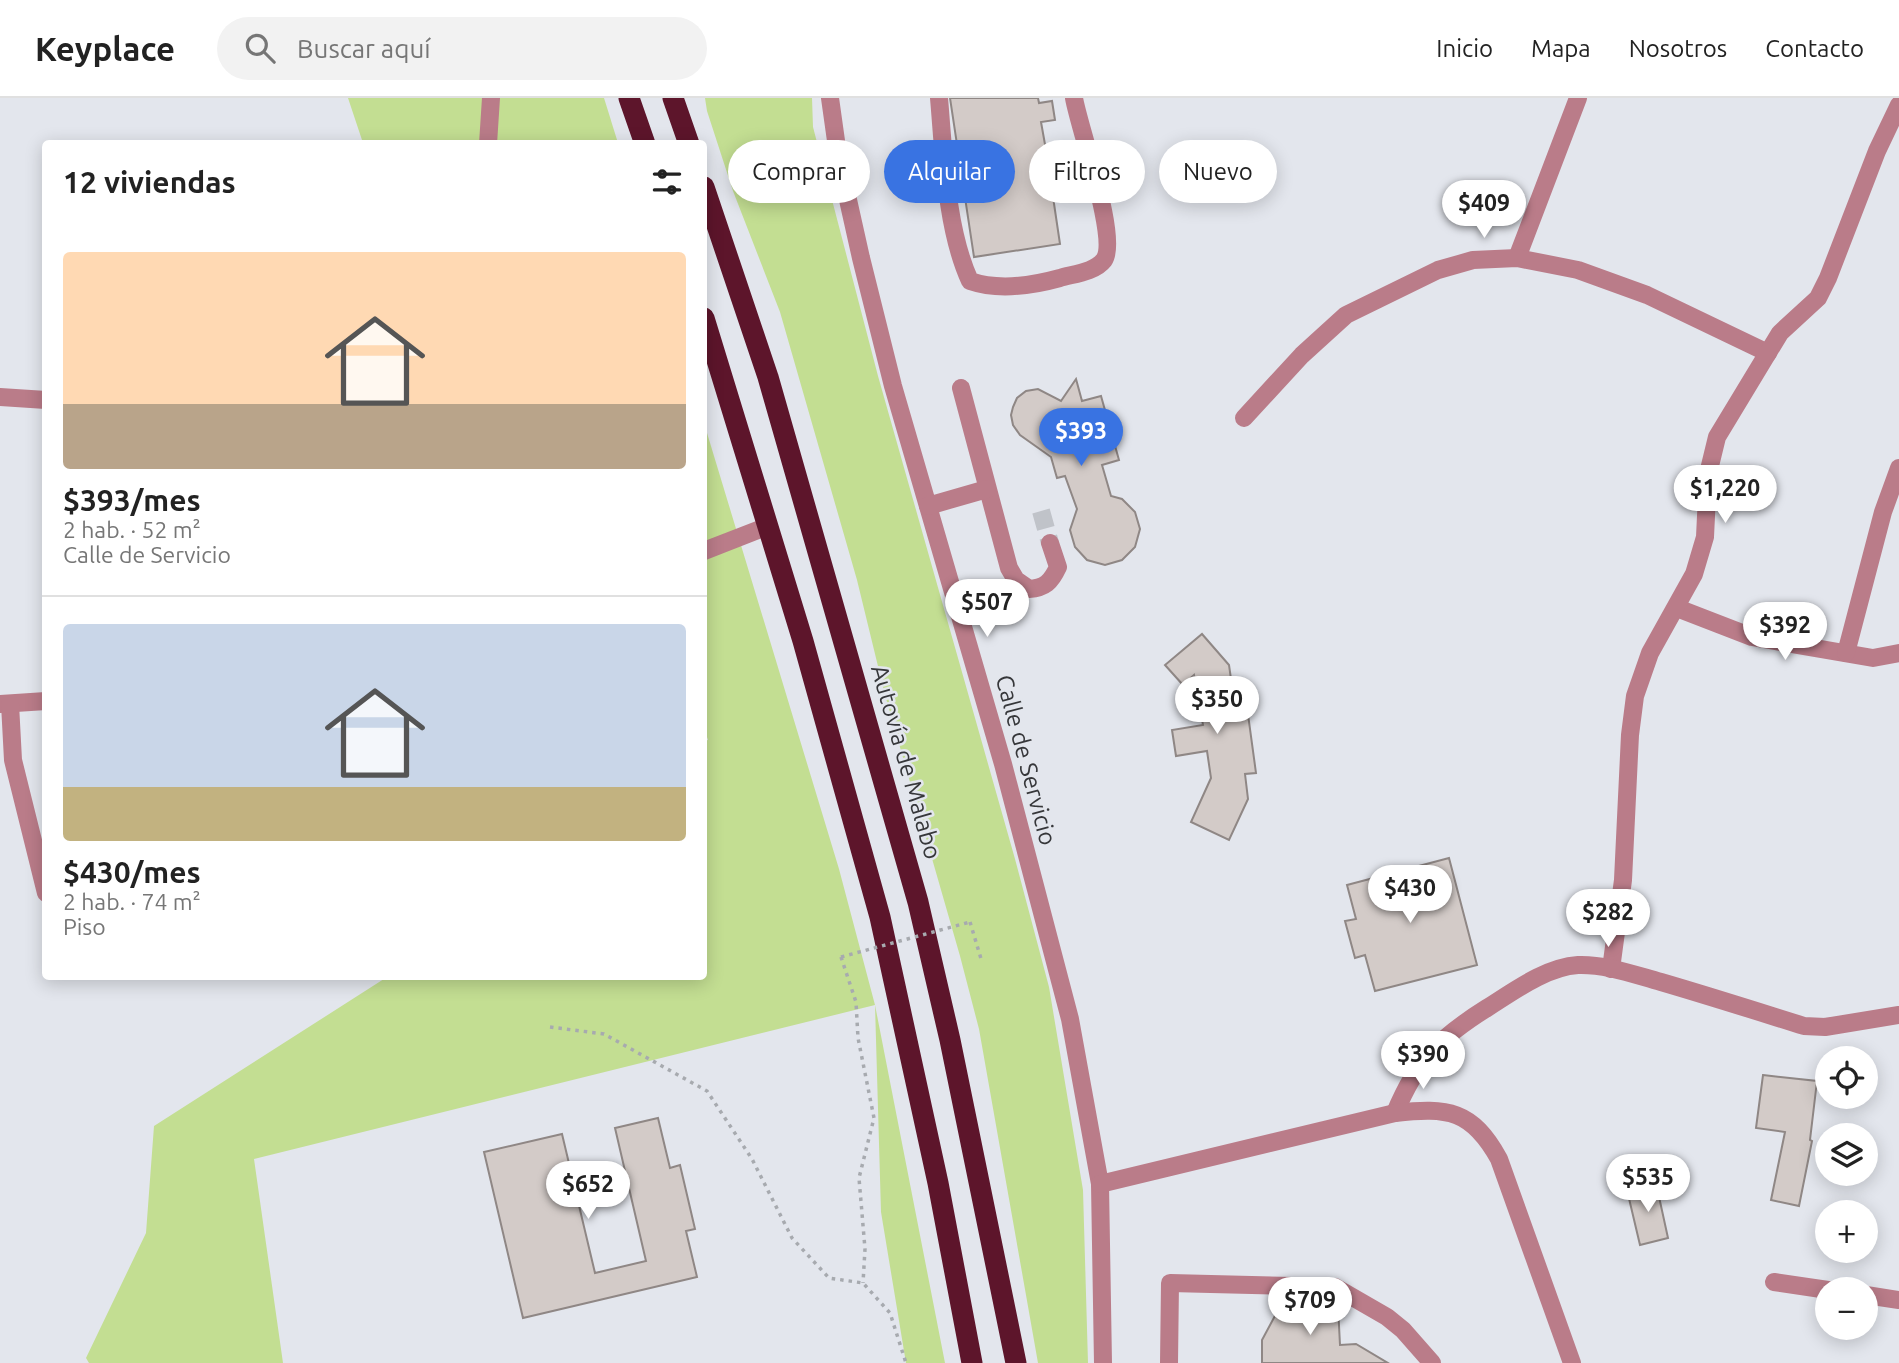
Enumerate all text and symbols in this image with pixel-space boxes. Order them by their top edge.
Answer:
search box [217,17,707,80]
icon: search [241,29,279,67]
text: Keyplace [35,30,175,67]
text: Buscar aquí [297,34,431,63]
text: Inicio [1436,35,1493,62]
text: Mapa [1531,35,1591,62]
text: Nosotros [1629,35,1727,62]
text: Contacto [1765,35,1864,62]
chip: Comprar [728,140,870,203]
chip: Alquilar [884,140,1015,203]
chip: Filtros [1029,140,1145,203]
chip: Nuevo [1159,140,1277,203]
icon: filters [648,163,686,201]
text: 12 viviendas [63,165,236,199]
pin: $409 [1443,180,1525,240]
text: $409 [1458,190,1510,215]
icon: home [312,298,438,424]
pin: $393 [1040,408,1122,468]
text: $393 [1055,418,1107,443]
pin: $1,220 [1668,466,1782,525]
text: $1,220 [1690,475,1760,500]
text: $393/mes [63,483,201,517]
text: 2 hab. · 52 m² [63,517,201,542]
text: Calle de Servicio [63,542,231,567]
pin: $507 [946,580,1028,639]
text: $507 [961,589,1013,614]
pin: $392 [1744,602,1826,662]
text: $392 [1759,612,1811,637]
street label: Autovía de Malabo [866,662,947,862]
icon: home [312,670,438,796]
street label: Calle de Servicio [991,672,1062,848]
pin: $350 [1176,676,1258,736]
text: $350 [1191,686,1243,711]
text: $430/mes [63,855,201,889]
pin: $430 [1369,866,1451,925]
text: $430 [1384,875,1436,900]
text: 2 hab. · 74 m² [63,889,201,914]
pin: $282 [1567,890,1649,949]
text: $282 [1582,899,1634,924]
text: Piso [63,914,106,939]
pin: $390 [1382,1032,1464,1091]
text: $390 [1397,1041,1449,1066]
map controls [1815,1046,1878,1340]
button: locate [1815,1046,1878,1109]
button: layers [1815,1123,1878,1186]
pin: $535 [1607,1154,1689,1214]
pin: $652 [547,1162,629,1221]
text: $535 [1622,1164,1674,1189]
text: $652 [562,1171,614,1196]
button: + [1815,1200,1878,1263]
button: − [1815,1277,1878,1340]
pin: $709 [1269,1278,1351,1337]
text: $709 [1284,1287,1336,1312]

